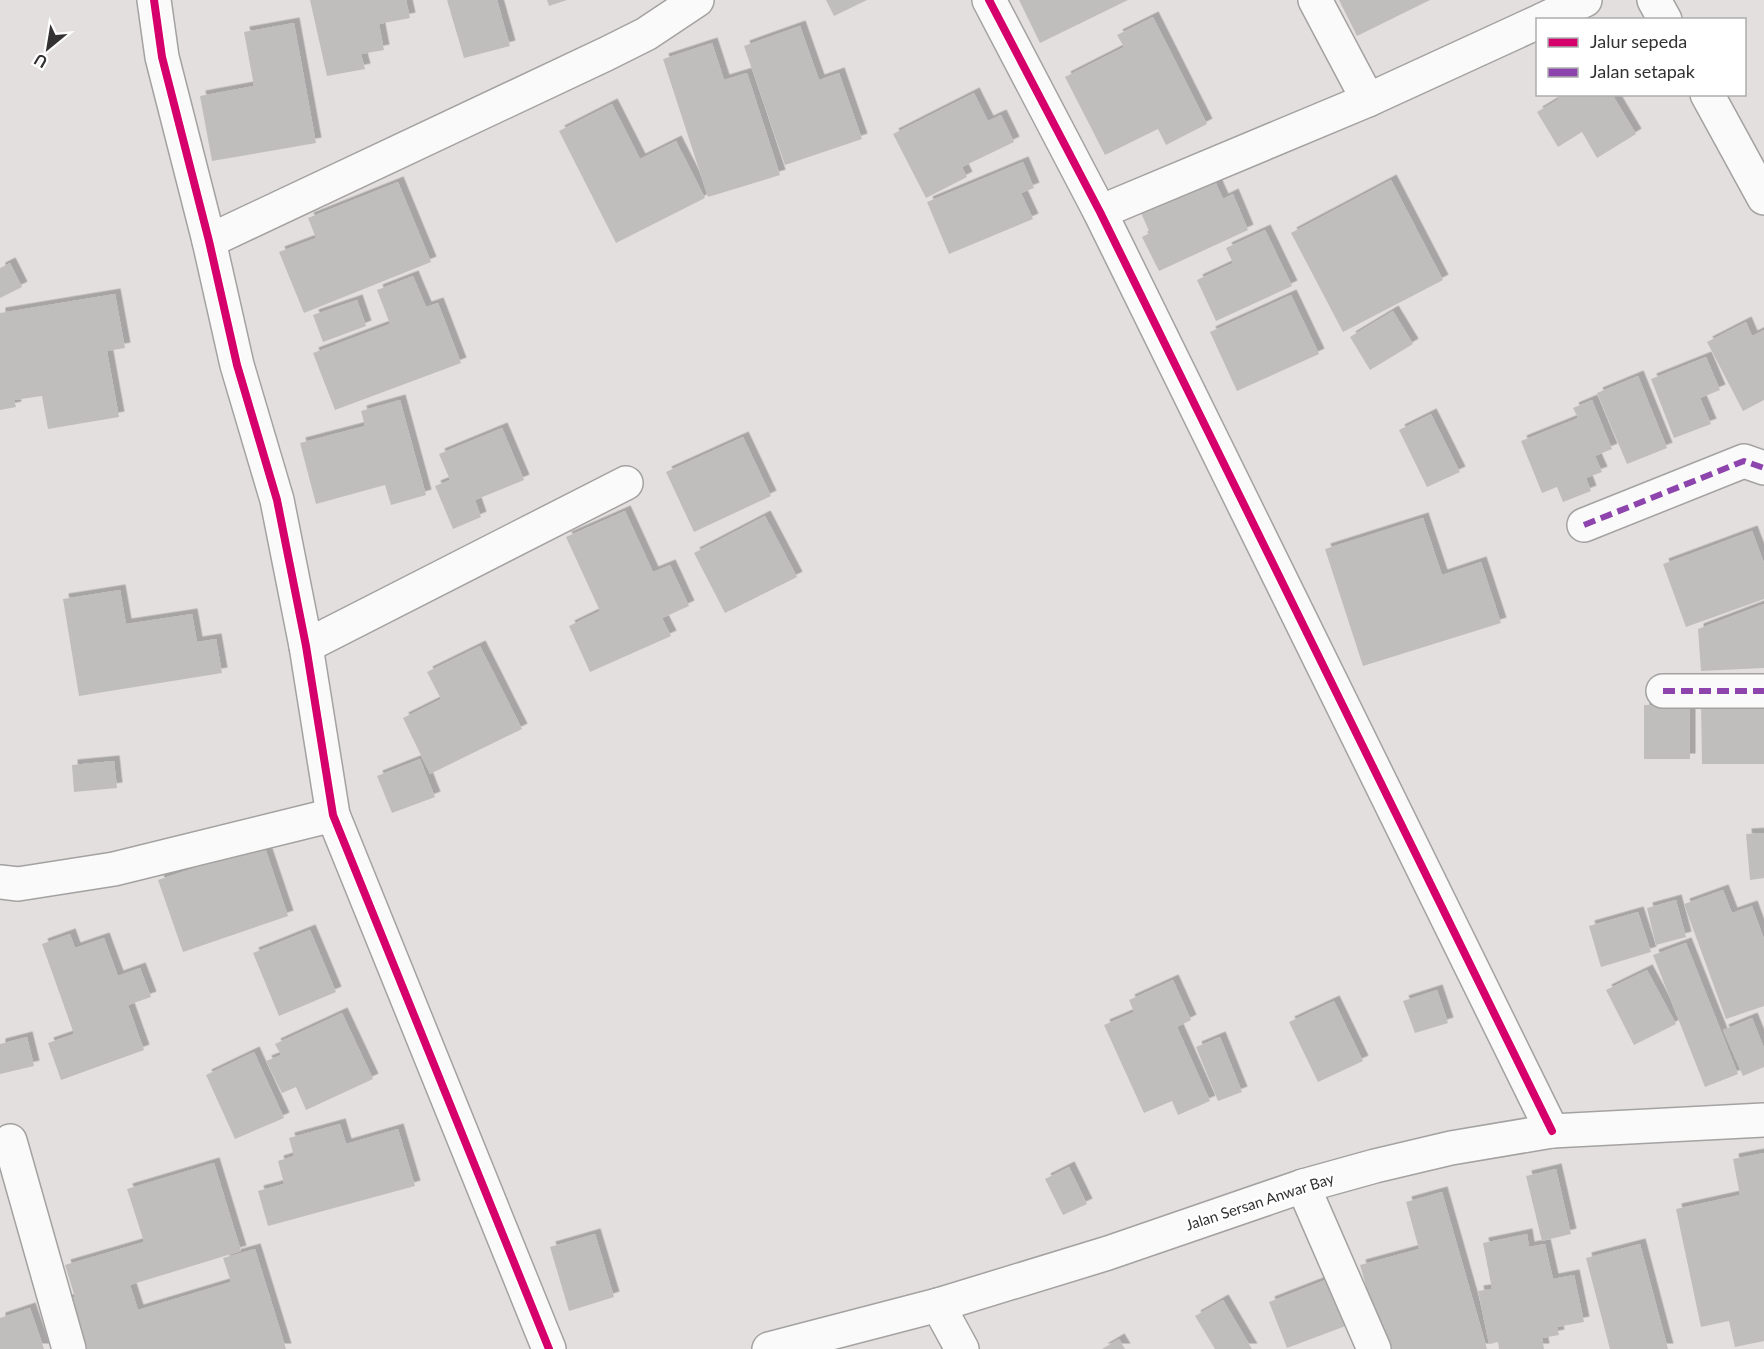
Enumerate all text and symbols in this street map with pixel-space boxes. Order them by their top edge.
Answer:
north arrow [18,18,78,78]
legend [1536,18,1746,96]
text: Jalur sepeda [1590,30,1687,52]
text: U [30,50,50,73]
text: Jalan setapak [1590,60,1696,82]
street label: Jalan Sersan Anwar Bay [1183,1168,1336,1234]

